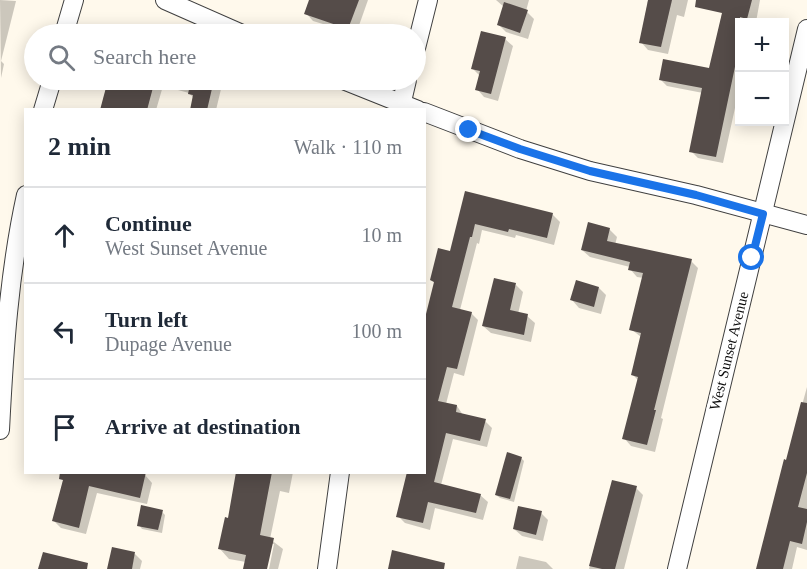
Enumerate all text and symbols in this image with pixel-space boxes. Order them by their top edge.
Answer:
map controls [735,18,789,126]
button: + [735,18,789,72]
search box [24,24,426,90]
icon: search [45,41,78,74]
text: Search here [93,44,196,69]
button: − [735,72,789,126]
route end [455,116,481,142]
text: 2 min [48,132,111,161]
text: Walk · 110 m [294,136,402,158]
text: Continue [105,211,192,236]
icon: ahead [48,219,81,252]
text: 10 m [361,224,402,246]
text: West Sunset Avenue [105,237,267,259]
route start [738,244,764,270]
street label: West Sunset Avenue [706,290,752,412]
text: Turn left [105,307,188,332]
icon: left [48,315,81,348]
text: 100 m [351,320,402,342]
text: Dupage Avenue [105,333,232,355]
icon: arrive [48,411,81,444]
text: Arrive at destination [105,414,301,439]

